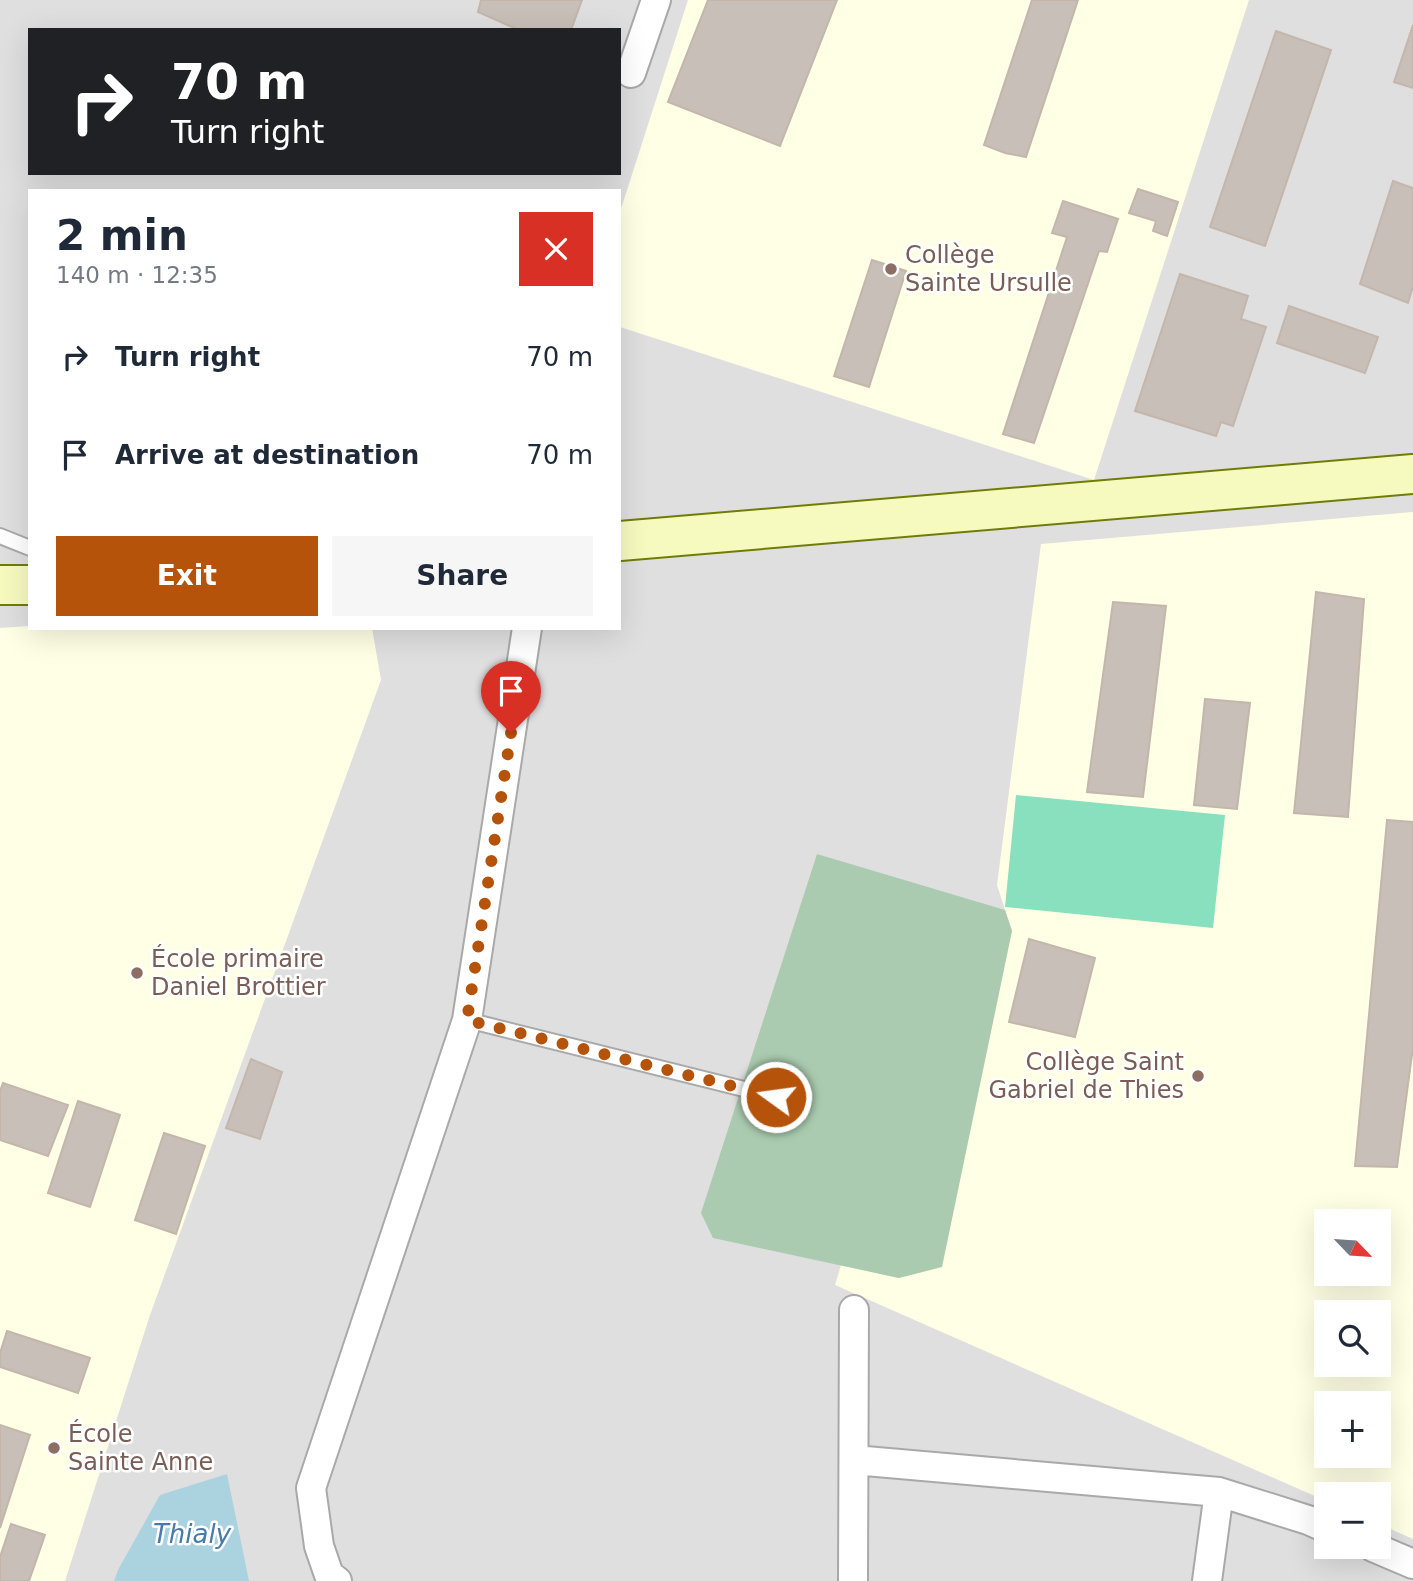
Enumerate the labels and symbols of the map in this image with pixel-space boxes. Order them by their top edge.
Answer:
place label: Collège Sainte Ursulle [905,241,1072,297]
marker: Collège Sainte Ursulle [883,261,899,277]
pin [481,661,541,733]
place label: École primaire Daniel Brottier [151,944,326,1001]
marker: École primaire Daniel Brottier [129,965,145,981]
place label: Collège Saint Gabriel de Thies [988,1048,1184,1104]
position arrow [739,1060,813,1134]
marker: Collège Saint Gabriel de Thies [1190,1068,1206,1084]
north arrow [1314,1209,1391,1286]
place label: École Sainte Anne [68,1419,213,1476]
marker: École Sainte Anne [46,1440,62,1456]
water label: Thialy [153,1519,232,1549]

